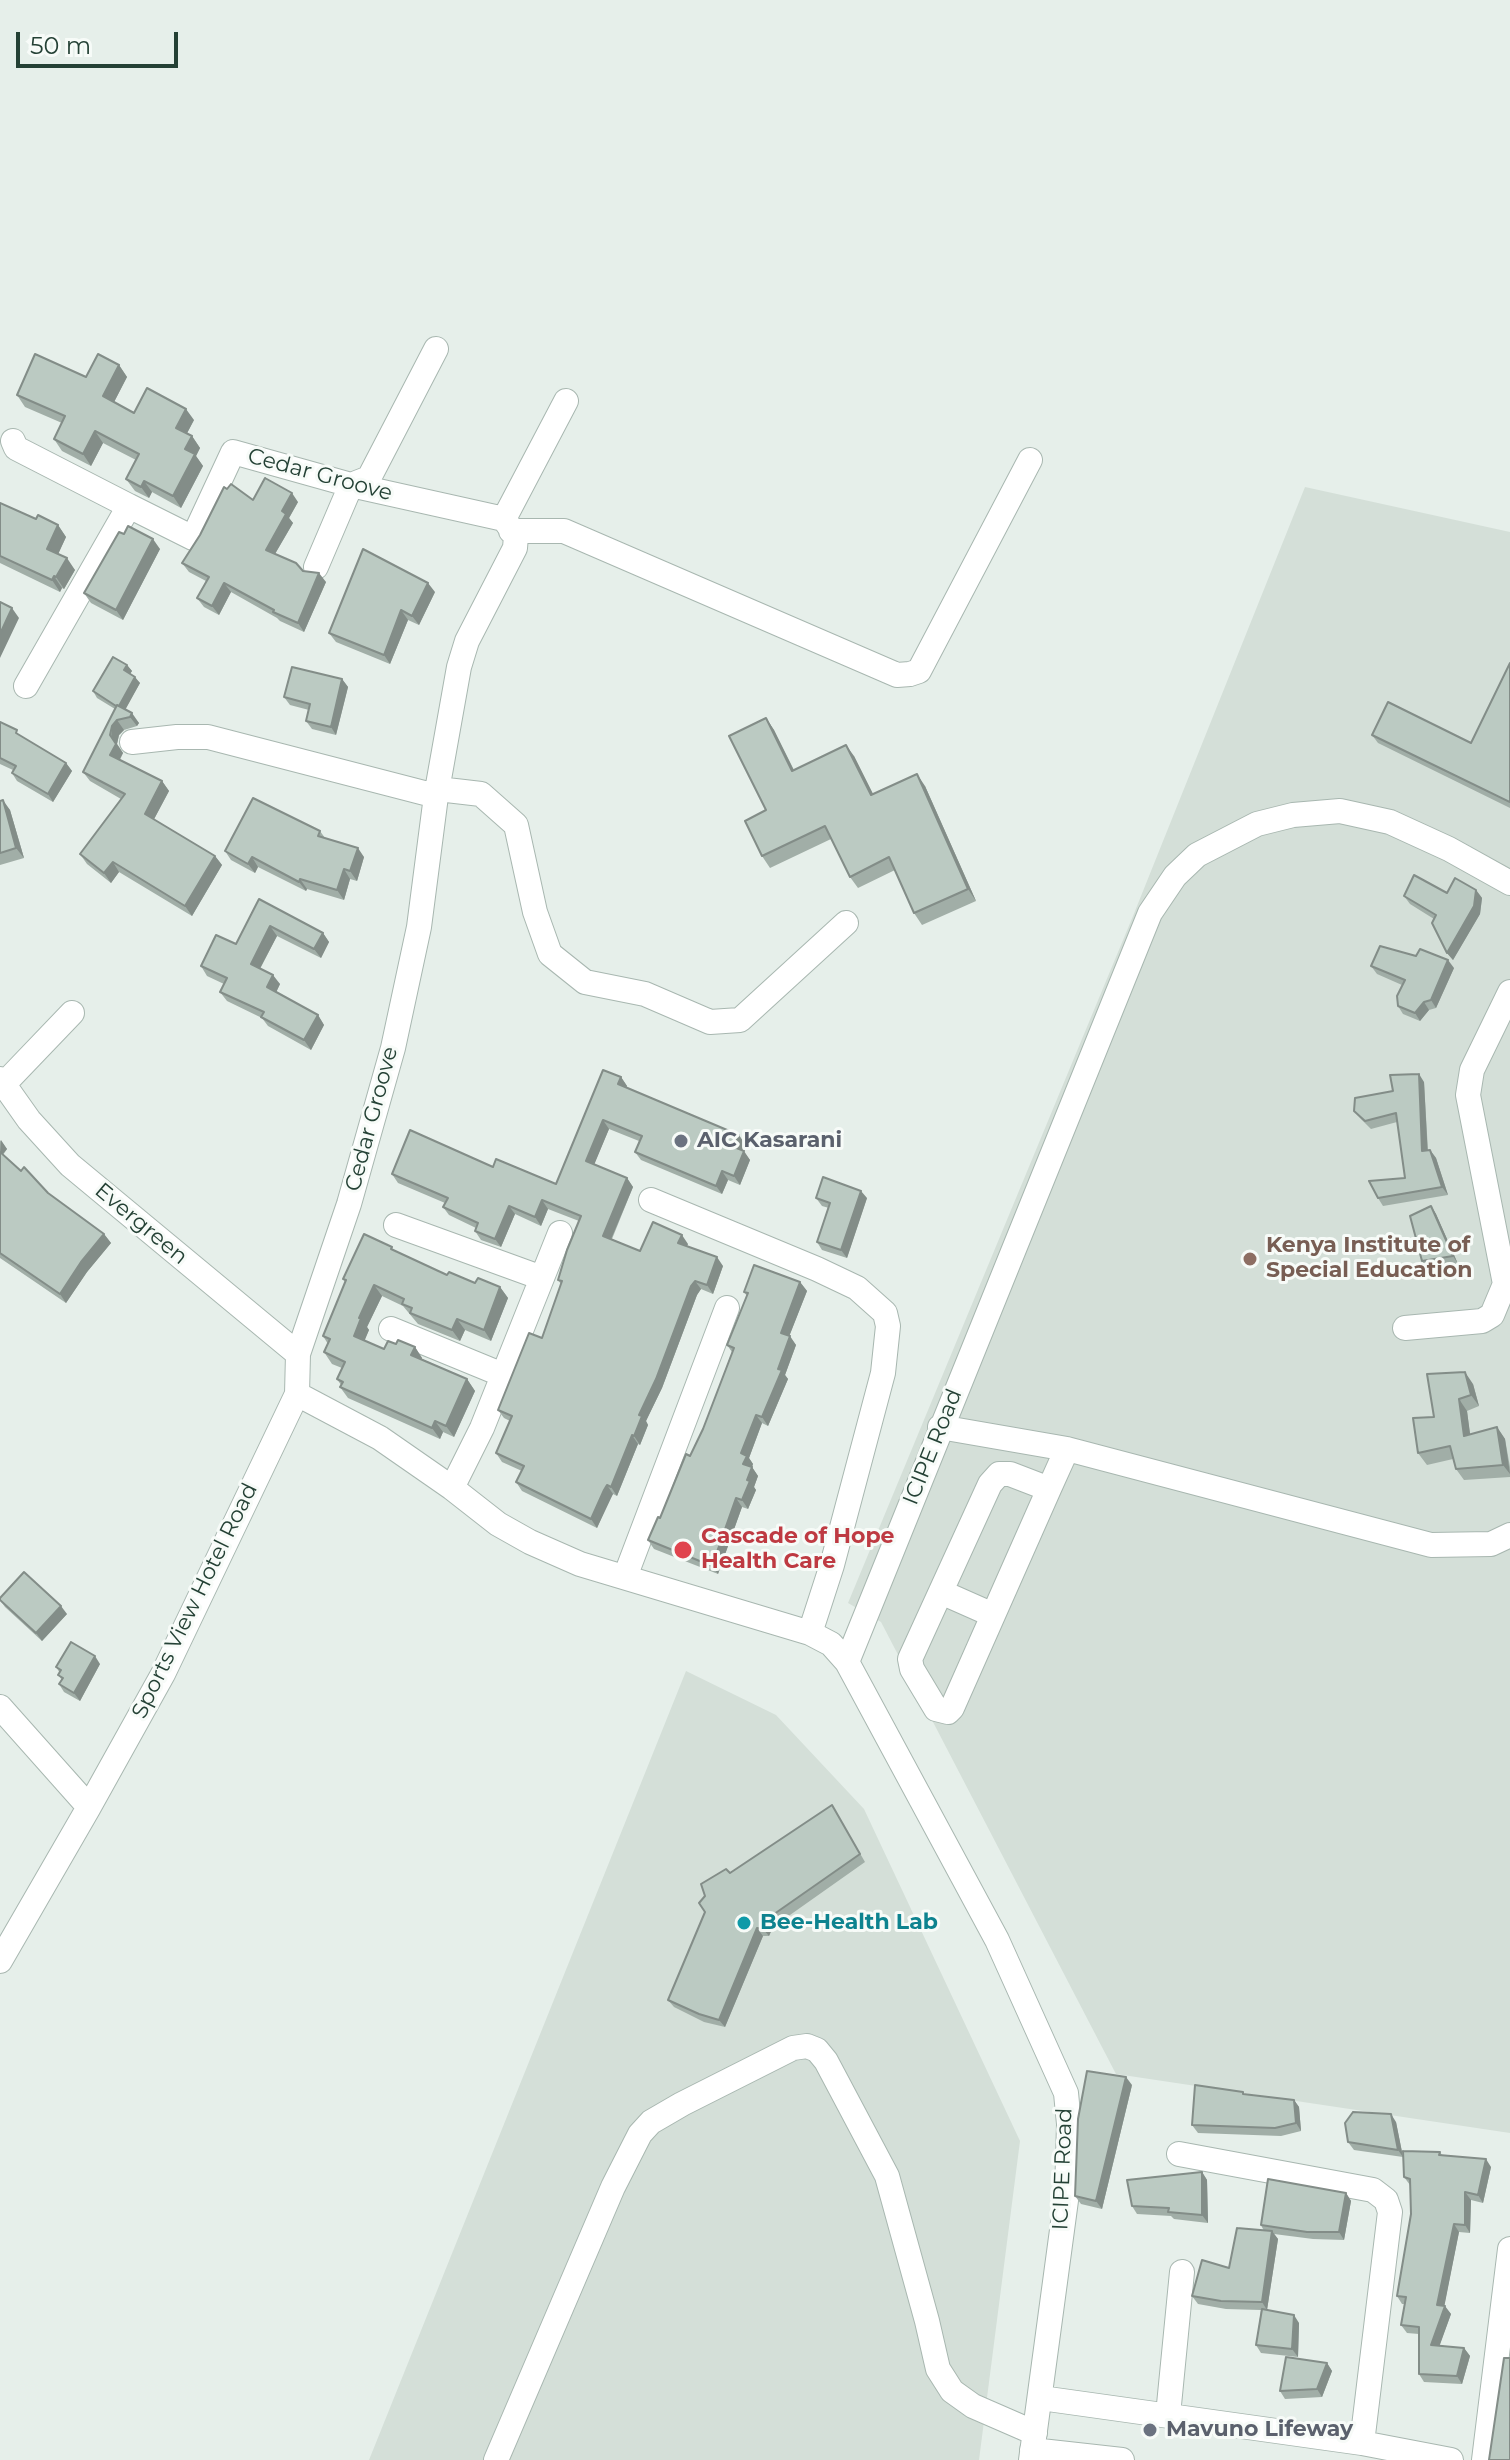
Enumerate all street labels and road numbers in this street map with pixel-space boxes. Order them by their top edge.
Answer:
street label: Cedar Groove [245,443,395,507]
street label: Cedar Groove [340,1044,404,1194]
street label: Evergreen [89,1178,193,1270]
street label: ICIPE Road [898,1385,968,1509]
street label: Sports View Hotel Road [126,1479,264,1723]
street label: ICIPE Road [1048,2107,1078,2231]

